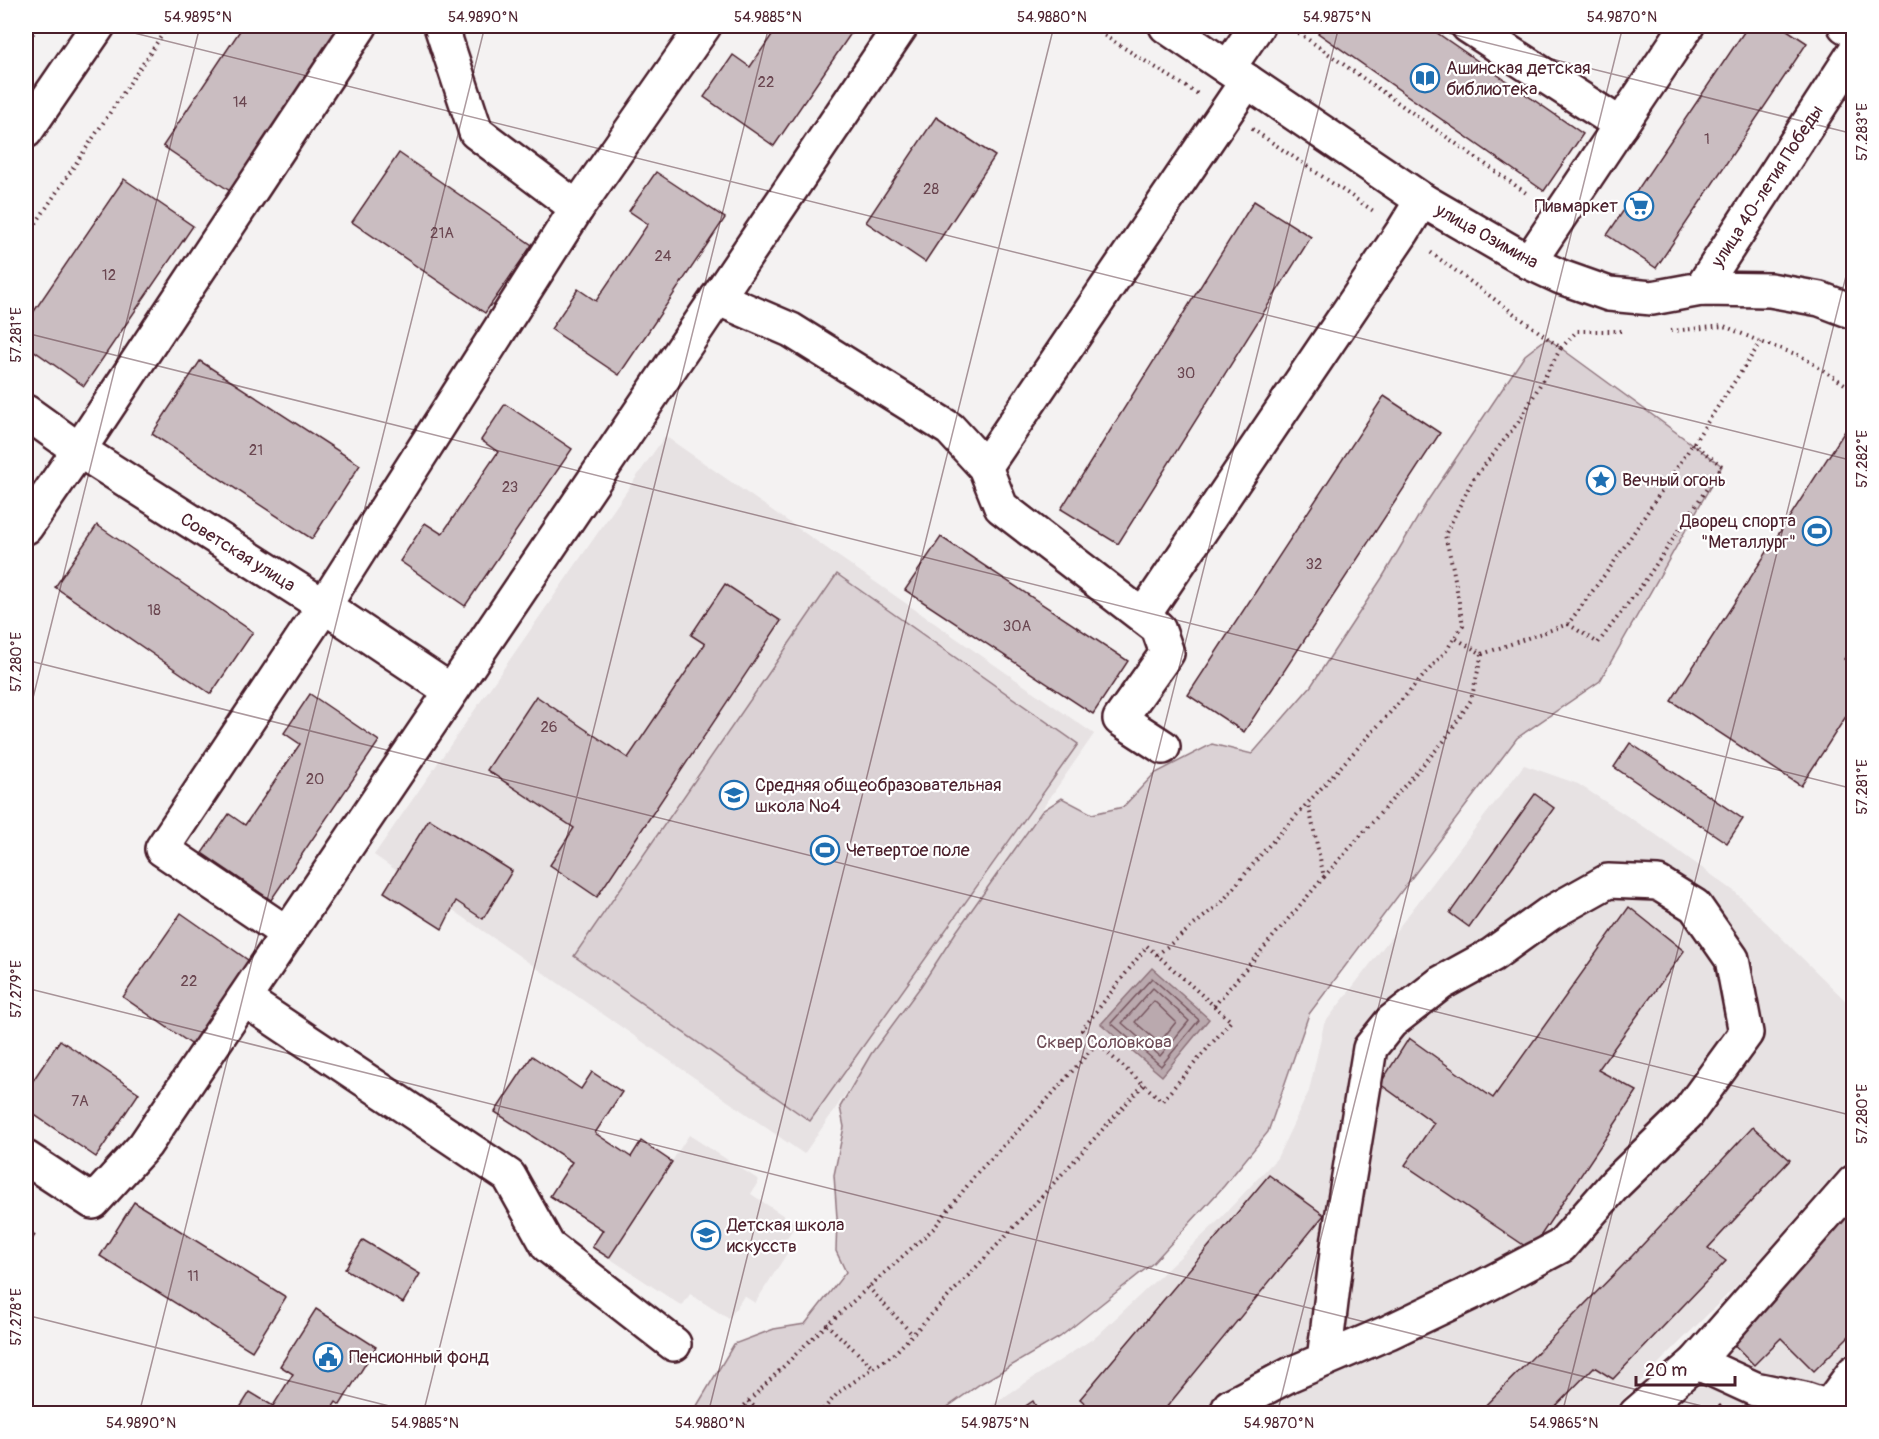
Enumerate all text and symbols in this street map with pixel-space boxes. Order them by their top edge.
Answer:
text: 54.9895°N [164,8,232,27]
text: 54.9890°N [448,8,518,27]
text: 54.9885°N [734,8,802,27]
text: 54.9880°N [1017,8,1087,27]
text: 54.9875°N [1303,8,1371,27]
text: 54.9870°N [1587,8,1657,27]
place label: Ашинская детская библиотека [1446,57,1591,101]
library icon: Ашинская детская библиотека [1409,62,1441,94]
house number: 22 [758,73,774,92]
house number: 14 [233,93,248,112]
street label: улица 40-летия Победы [1706,101,1829,273]
text: 57.283°E [1853,103,1872,161]
house number: 1 [1704,130,1710,149]
house number: 28 [923,180,939,199]
supermarket icon: Пивмаркет [1623,190,1655,222]
place label: Пивмаркет [1534,195,1618,218]
street label: улица Озимина [1430,198,1542,274]
house number: 21А [430,224,454,243]
house number: 24 [654,247,672,266]
house number: 12 [102,266,116,285]
text: 57.281°E [7,307,26,363]
house number: 30 [1177,364,1195,383]
text: 57.282°E [1853,430,1872,488]
house number: 21 [249,441,263,460]
place icon: Вечный огонь [1585,464,1617,496]
place label: Вечный огонь [1622,469,1726,492]
house number: 23 [502,478,518,497]
street label: Советская улица [176,508,300,597]
place label: Дворец спорта "Металлург" [1679,510,1796,554]
sports icon: Дворец спорта "Металлург" [1801,515,1833,547]
house number: 32 [1306,555,1322,574]
house number: 18 [147,601,161,620]
house number: 30А [1003,617,1031,636]
text: 57.280°E [7,632,26,692]
house number: 26 [540,718,558,737]
text: 57.281°E [1853,759,1872,815]
house number: 20 [306,770,324,789]
place label: Средняя общеобразовательная школа №4 [755,774,1001,818]
school or university icon: Средняя общеобразовательная школа №4 [718,779,750,811]
sports icon: Четвертое поле [809,834,841,866]
place label: Четвертое поле [846,839,970,862]
text: 57.279°E [7,960,26,1018]
house number: 22 [181,972,197,991]
park label: Сквер Соловкова [1036,1031,1172,1054]
text: 57.280°E [1853,1084,1872,1144]
house number: 7А [71,1092,89,1111]
place label: Детская школа искусств [726,1214,844,1258]
school or university icon: Детская школа искусств [690,1219,722,1251]
house number: 11 [187,1267,199,1286]
text: 57.278°E [7,1288,26,1346]
public building icon: Пенсионный фонд [312,1341,344,1373]
place label: Пенсионный фонд [349,1346,489,1369]
scale bar [1636,1349,1735,1387]
text: 20 m [1645,1359,1687,1382]
text: 54.9890°N [106,1414,176,1433]
text: 54.9885°N [391,1414,459,1433]
text: 54.9880°N [675,1414,745,1433]
text: 54.9875°N [961,1414,1029,1433]
text: 54.9870°N [1244,1414,1314,1433]
text: 54.9865°N [1530,1414,1598,1433]

